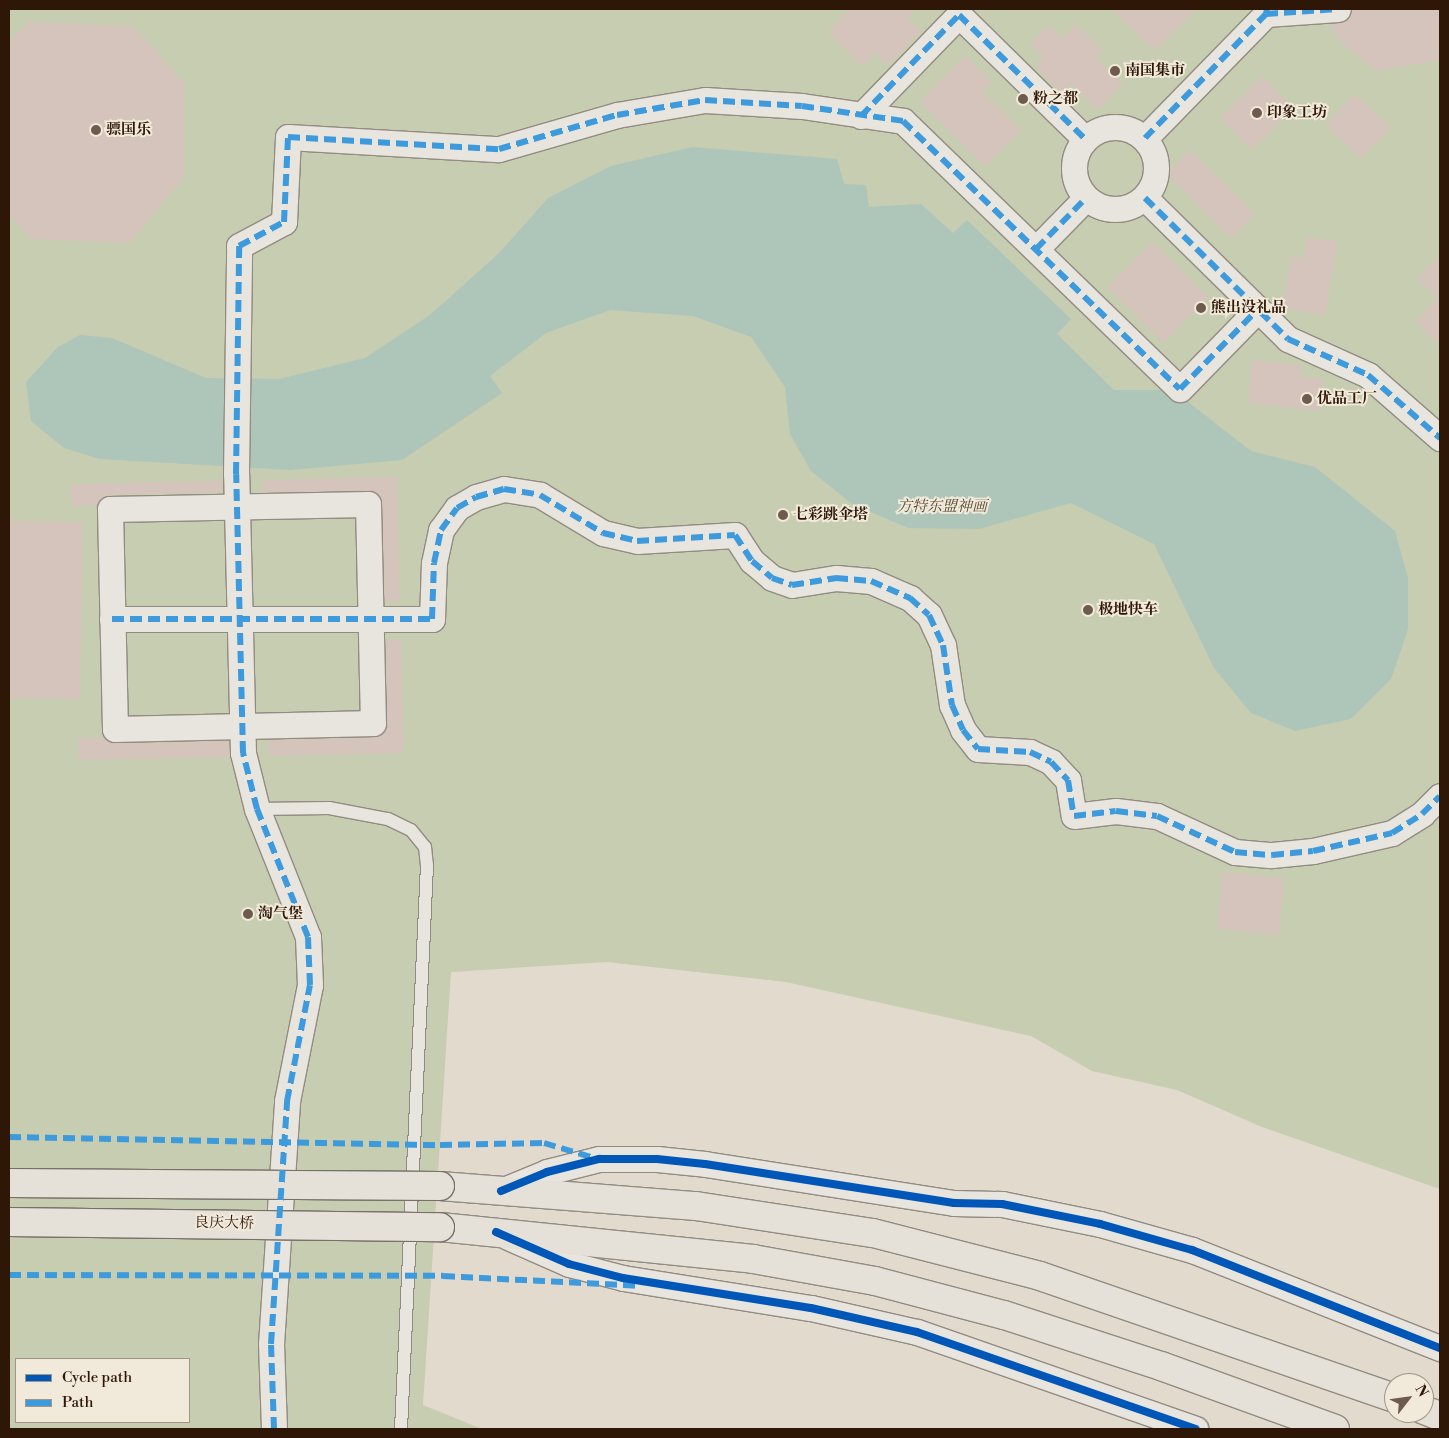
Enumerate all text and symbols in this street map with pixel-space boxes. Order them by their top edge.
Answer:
place label: 南国集市 [1125,62,1185,80]
marker: 南国集市 [1109,65,1121,77]
place label: 粉之都 [1033,90,1078,108]
marker: 粉之都 [1017,93,1029,105]
place label: 印象工坊 [1267,104,1327,122]
marker: 印象工坊 [1251,107,1263,119]
place label: 骠国乐 [106,121,151,139]
marker: 骠国乐 [90,124,102,136]
place label: 熊出没礼品 [1211,299,1286,317]
marker: 熊出没礼品 [1195,302,1207,314]
place label: 优品工厂 [1317,390,1377,408]
marker: 优品工厂 [1301,393,1313,405]
park label: 方特东盟神画 [897,498,987,516]
place label: 七彩跳伞塔 [793,506,868,524]
marker: 七彩跳伞塔 [777,509,789,521]
place label: 极地快车 [1098,601,1158,619]
marker: 极地快车 [1082,604,1094,616]
place label: 淘气堡 [258,905,303,923]
marker: 淘气堡 [242,908,254,920]
street label: 良庆大桥 [194,1213,254,1233]
legend [15,1358,190,1423]
text: Cycle path [62,1368,132,1387]
north arrow [1384,1373,1434,1423]
text: N [1411,1382,1432,1400]
text: Path [62,1393,94,1412]

